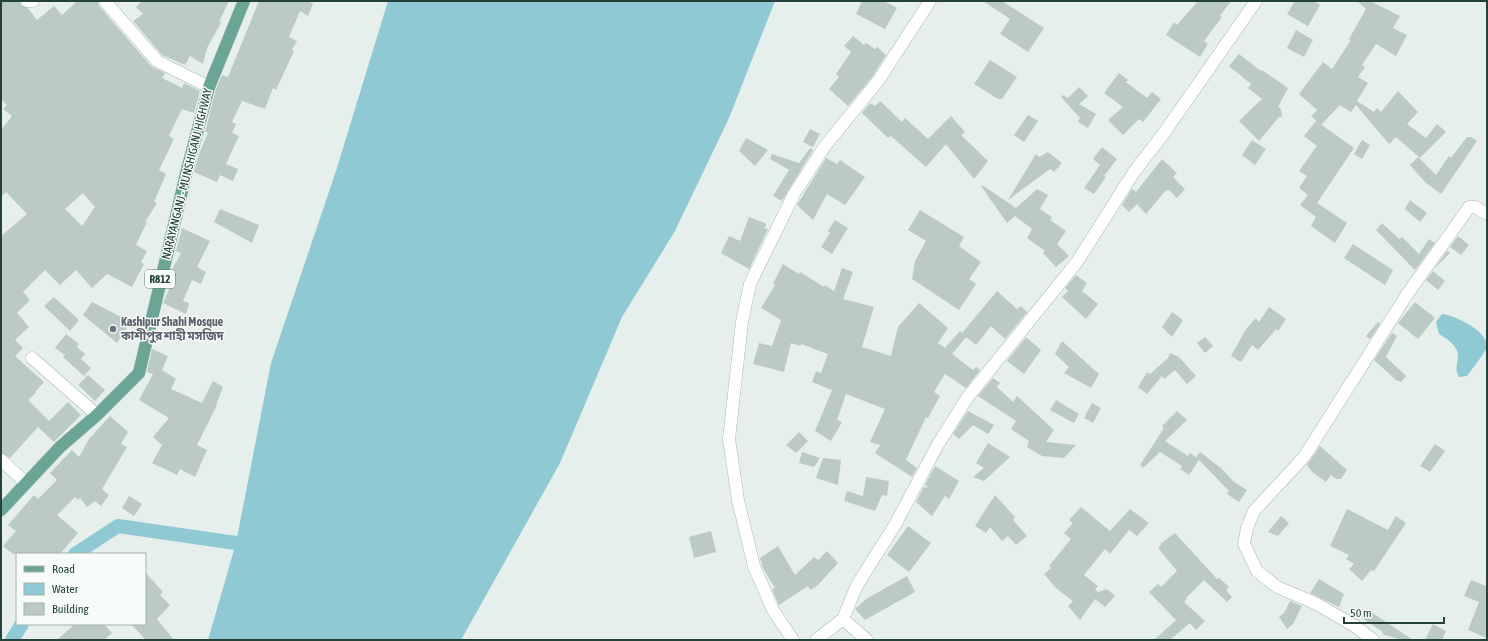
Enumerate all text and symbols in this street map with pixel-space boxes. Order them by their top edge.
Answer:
street label: NARAYANGANJ - MUNSHIGANJ HIGHWAY [159,86,215,261]
road number: R812 [145,270,175,288]
place label: Kashipur Shahi Mosque কাশীপুর শাহী মসজিদ [120,315,224,344]
marker: Kashipur Shahi Mosque কাশীপুর শাহী মসজিদ [108,324,118,334]
legend [16,553,146,625]
text: Road [52,562,75,576]
text: Water [52,582,79,596]
scale bar [1344,599,1444,625]
text: Building [52,602,90,616]
text: 50 m [1350,606,1372,620]

